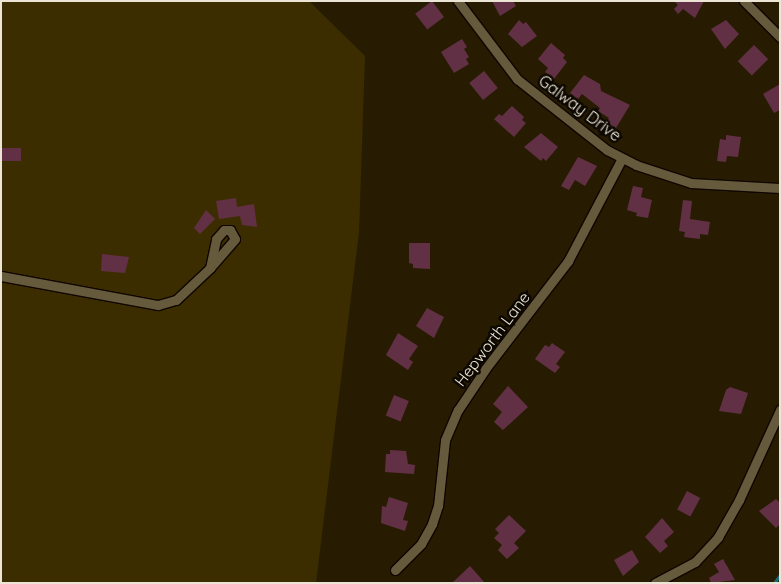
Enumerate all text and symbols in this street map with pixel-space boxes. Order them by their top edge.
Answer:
street label: Galway Drive [535,71,625,145]
street label: Hepworth Lane [450,288,534,390]

